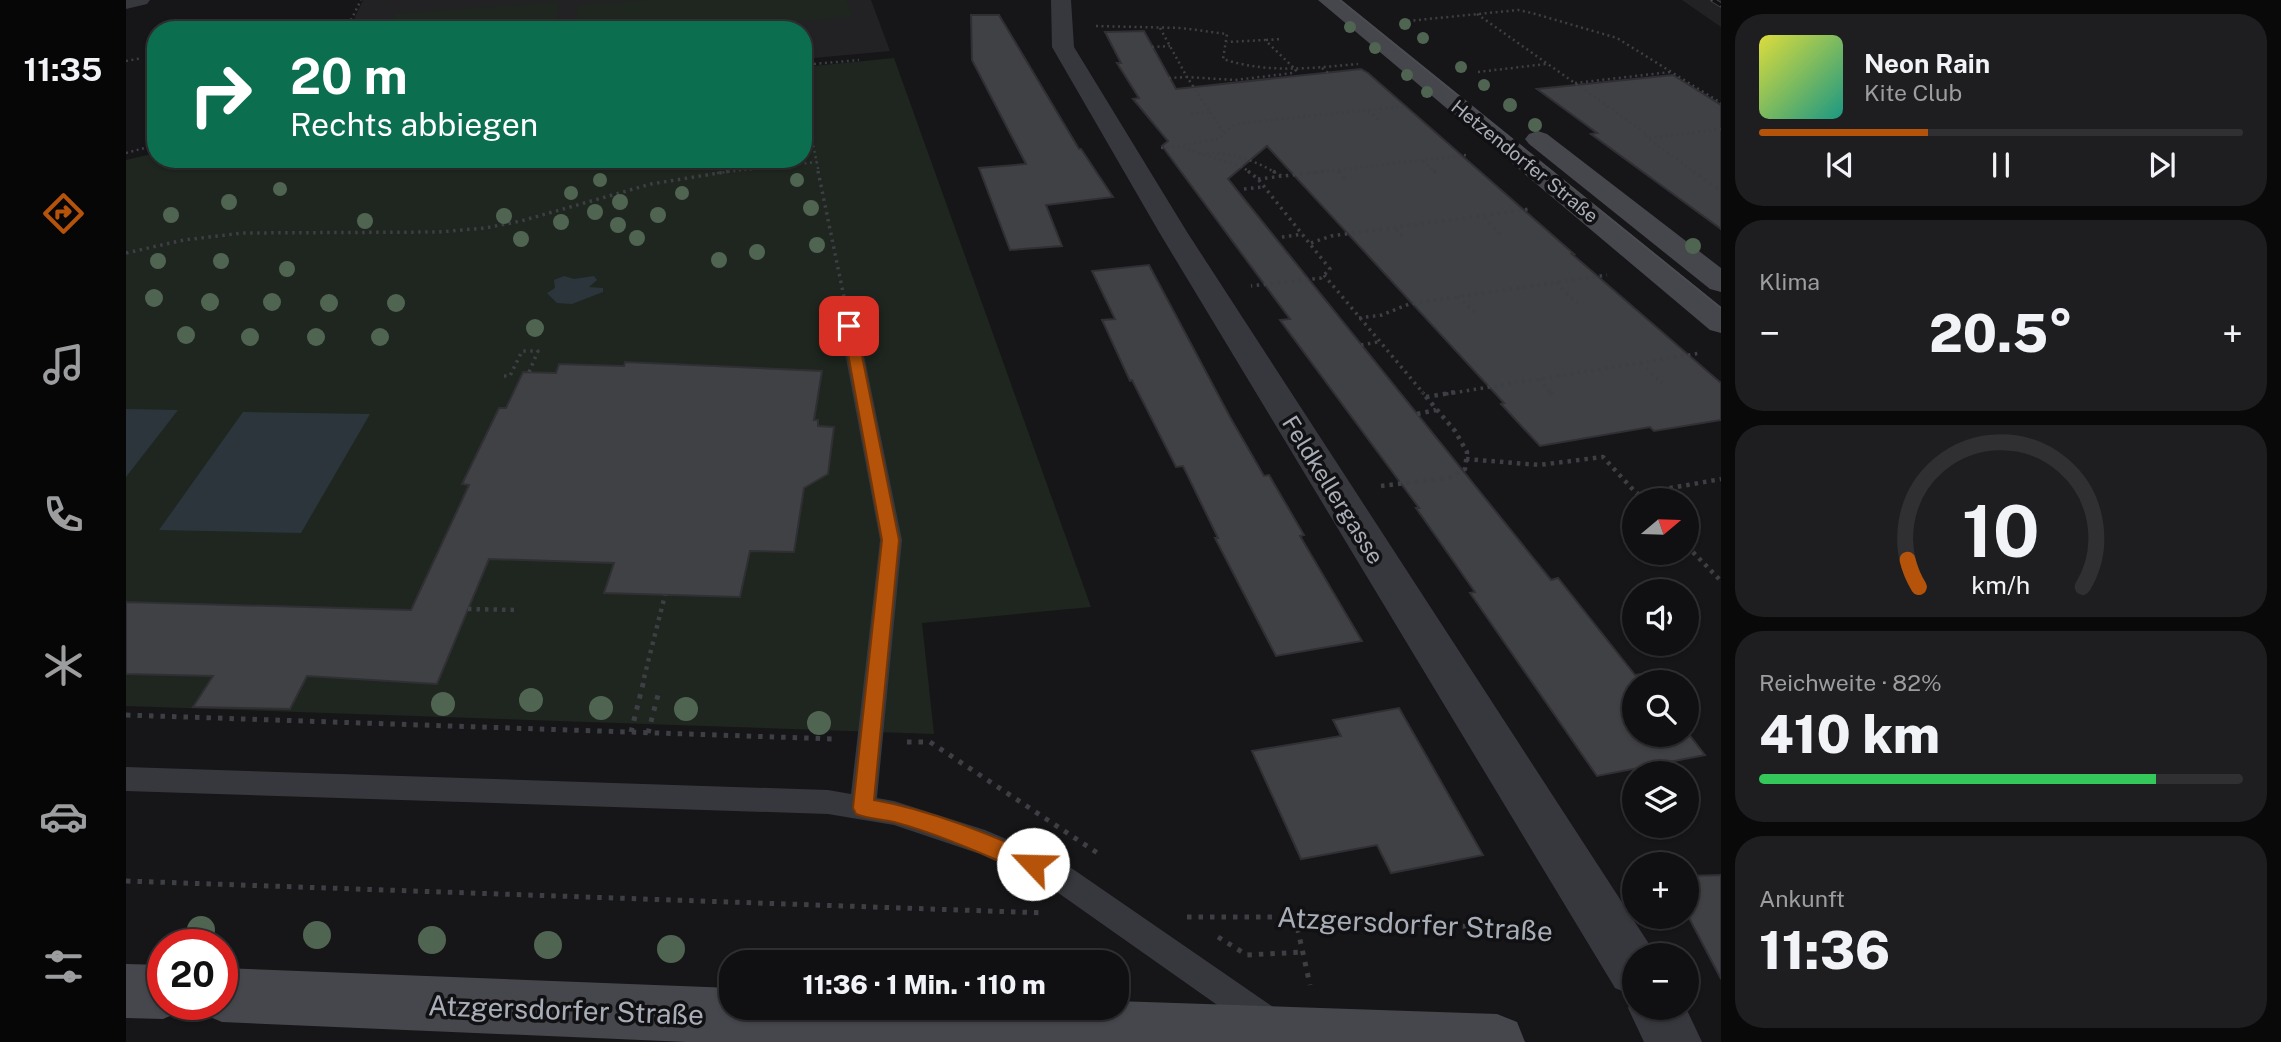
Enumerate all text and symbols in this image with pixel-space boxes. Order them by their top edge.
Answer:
text: 20 m [290,47,408,105]
text: Neon Rain [1864,48,1990,79]
icon: right [175,49,266,140]
text: 11:35 [24,51,102,88]
text: Kite Club [1864,79,1962,106]
street label: Hetzendorfer Straße [1447,95,1603,227]
text: Rechts abbiegen [290,106,538,143]
icon: previous [1821,146,1859,184]
icon: pause [1982,146,2020,184]
icon: next [2143,146,2181,184]
icon: directions [39,189,88,238]
text: Klima [1759,268,1820,295]
pin [819,296,879,356]
text: 20.5° [1929,303,2073,364]
icon: arrive [830,307,868,345]
text: − [1759,311,1780,356]
text: + [2222,311,2243,356]
icon: music [39,340,88,389]
street label: Feldkellergasse [1277,411,1390,569]
north arrow [1622,488,1699,565]
map controls [1622,488,1699,1020]
text: 10 [1962,488,2040,573]
icon: phone [39,490,88,539]
text: km/h [1972,570,2030,600]
button: sound [1622,579,1699,656]
icon: climate [39,641,88,690]
text: Reichweite · 82% [1759,669,1942,696]
button: search [1622,670,1699,747]
text: 410 km [1759,704,1940,765]
button: layers [1622,761,1699,838]
icon: car [39,792,88,841]
position arrow [996,827,1070,901]
button: + [1622,852,1699,929]
text: Ankunft [1759,885,1845,912]
street label: Atzgersdorfer Straße [1276,900,1554,947]
text: 11:36 [1759,920,1890,981]
speed limit sign: 20 [147,929,238,1020]
icon: filters [39,942,88,991]
button: − [1622,943,1699,1020]
text: 11:36 · 1 Min. · 110 m [802,969,1046,1000]
street label: Atzgersdorfer Straße [428,988,704,1031]

